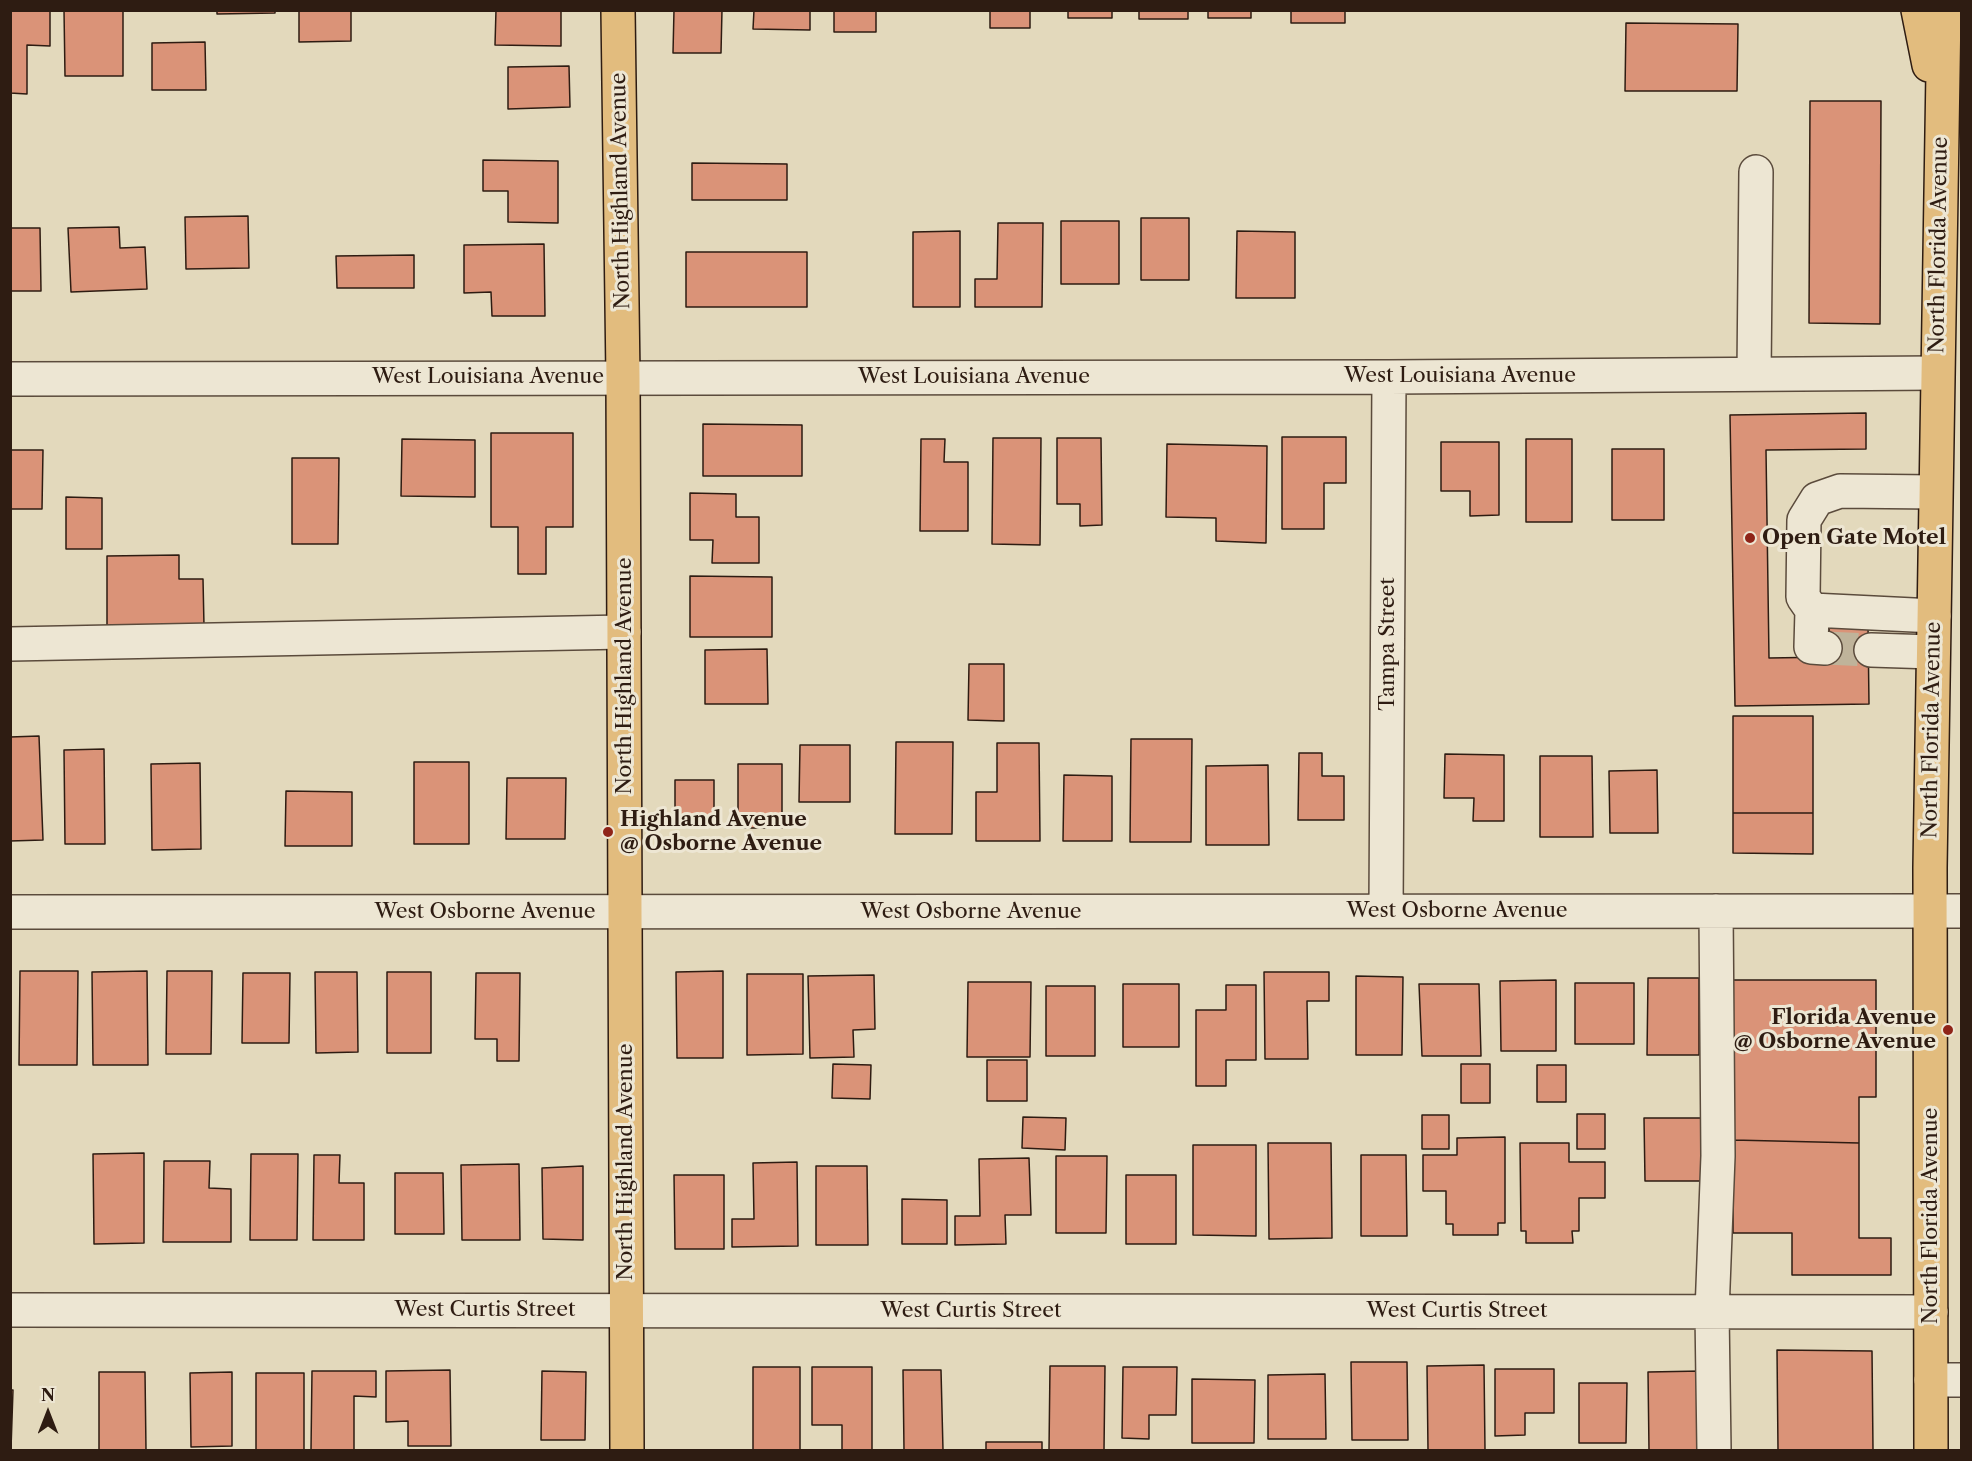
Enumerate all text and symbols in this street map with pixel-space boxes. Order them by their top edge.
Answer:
street label: North Highland Avenue [606,72,636,310]
street label: North Florida Avenue [1925,136,1953,354]
street label: West Louisiana Avenue [1344,363,1576,389]
street label: West Louisiana Avenue [372,364,604,390]
street label: West Louisiana Avenue [858,364,1090,390]
place label: Open Gate Motel [1762,525,1946,551]
marker: Open Gate Motel [1743,531,1757,545]
street label: North Highland Avenue [612,558,638,794]
street label: Tampa Street [1375,577,1401,711]
street label: North Florida Avenue [1918,621,1946,839]
place label: Highland Avenue @ Osborne Avenue [620,807,822,857]
marker: Highland Avenue @ Osborne Avenue [601,825,615,839]
street label: West Osborne Avenue [1346,898,1568,924]
street label: West Osborne Avenue [374,899,596,925]
street label: West Osborne Avenue [860,899,1082,925]
place label: Florida Avenue @ Osborne Avenue [1734,1005,1936,1055]
marker: Florida Avenue @ Osborne Avenue [1941,1023,1955,1037]
street label: North Highland Avenue [613,1044,639,1280]
street label: North Florida Avenue [1918,1108,1944,1324]
street label: West Curtis Street [394,1297,576,1323]
street label: West Curtis Street [880,1298,1062,1324]
street label: West Curtis Street [1366,1298,1548,1324]
north arrow [18,1383,78,1443]
text: N [41,1385,55,1405]

